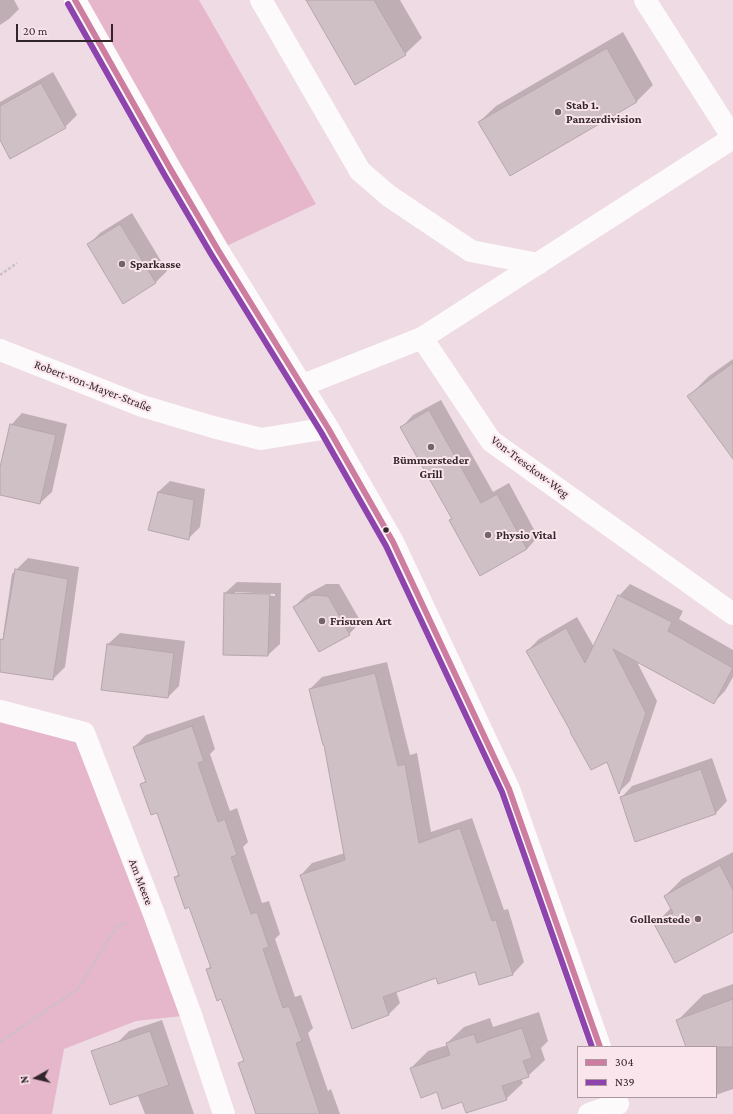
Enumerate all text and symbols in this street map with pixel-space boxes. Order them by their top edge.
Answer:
scale bar [18,16,115,42]
text: 20 m [23,24,47,38]
place label: Stab 1. Panzerdivision [566,98,642,126]
marker: Stab 1. Panzerdivision [553,107,563,117]
place label: Sparkasse [130,257,181,271]
marker: Sparkasse [117,259,127,269]
street label: Robert-von-Mayer-Straße [32,357,154,415]
street label: Von-Tresckow-Weg [488,433,572,501]
marker: Bümmersteder Grill [426,442,436,452]
place label: Bümmersteder Grill [393,453,469,481]
unlabelled marker [381,525,391,535]
place label: Physio Vital [496,528,556,542]
marker: Physio Vital [483,530,493,540]
place label: Frisuren Art [330,614,392,628]
marker: Frisuren Art [317,616,327,626]
street label: Am Meere [126,857,156,907]
place label: Gollenstede [630,912,690,926]
marker: Gollenstede [693,914,703,924]
legend [577,1046,717,1098]
text: 304 [615,1055,634,1069]
north arrow [16,1058,56,1098]
text: N [18,1075,31,1084]
text: N39 [615,1075,635,1089]

